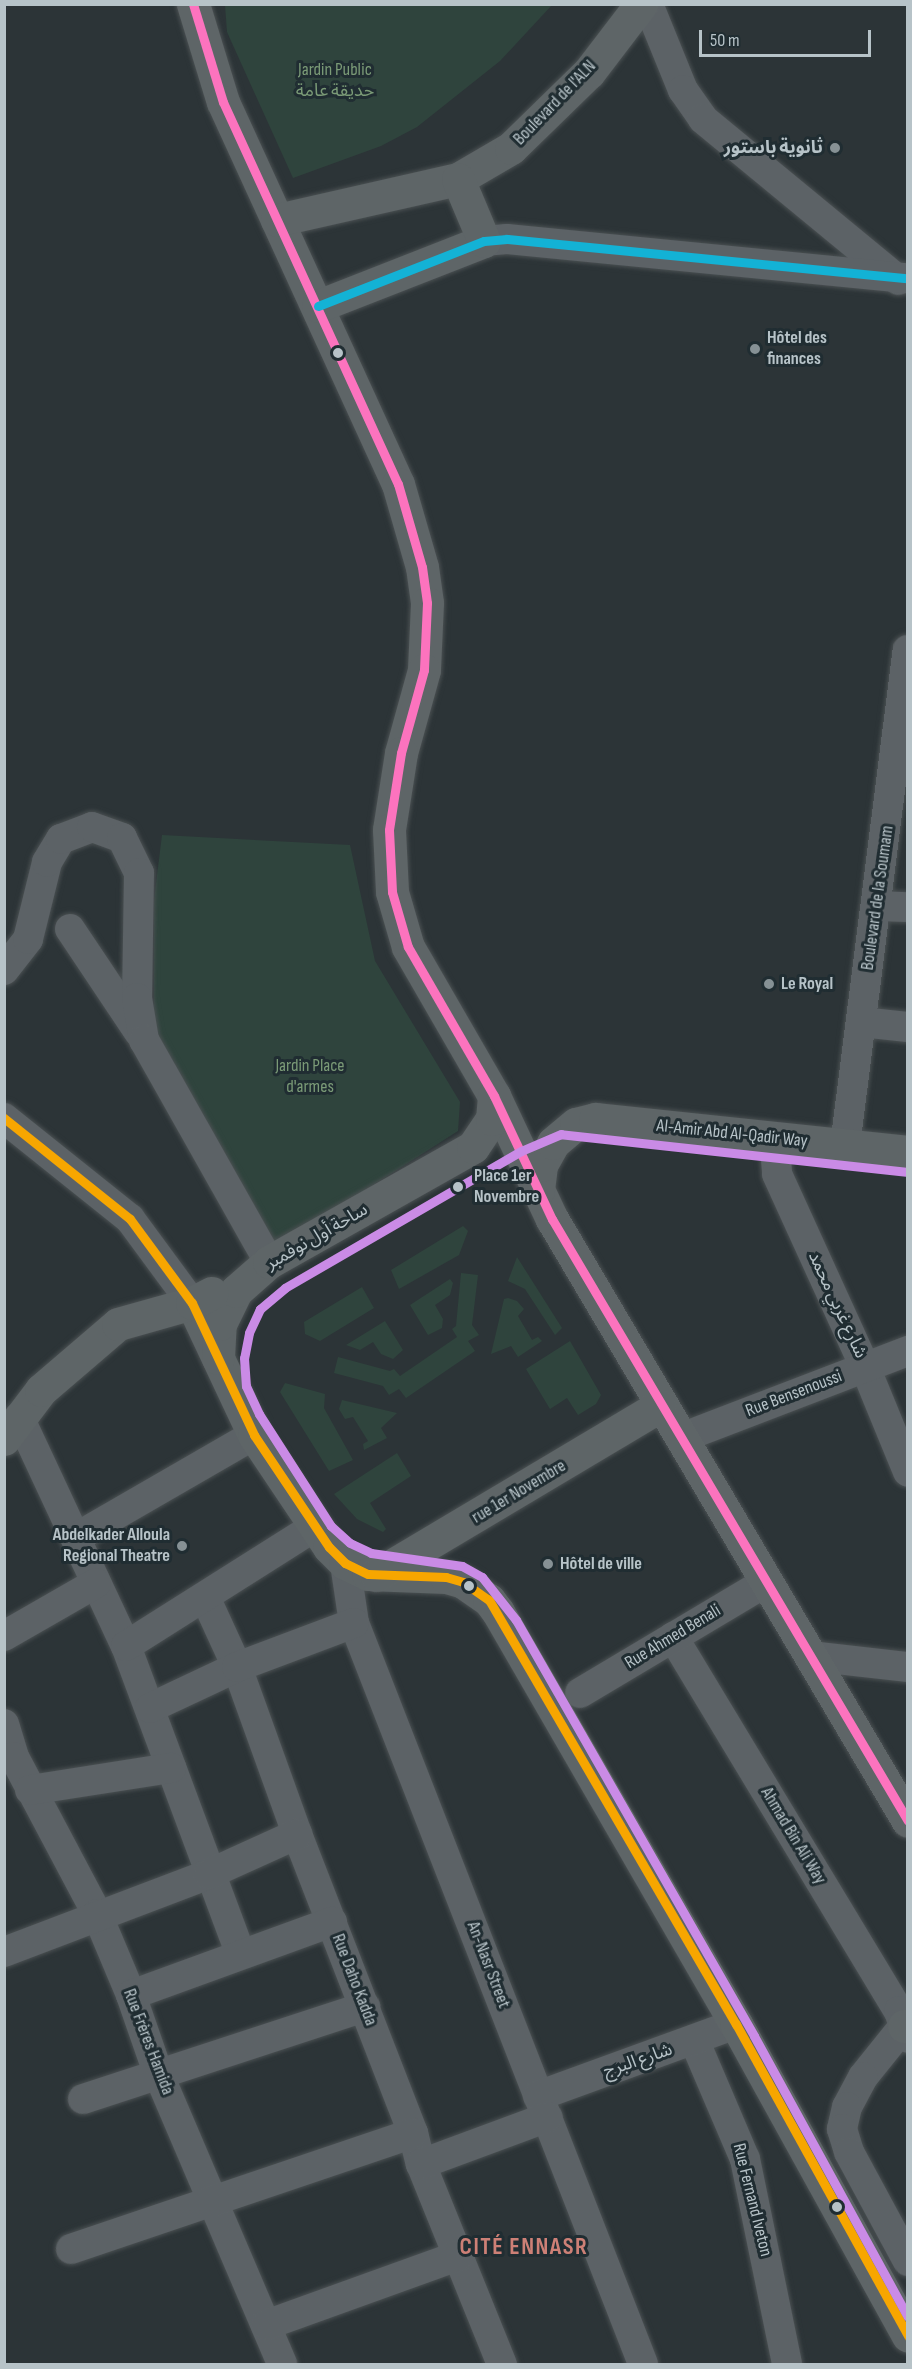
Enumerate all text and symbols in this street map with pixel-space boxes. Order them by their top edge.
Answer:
scale bar [702,18,874,56]
text: 50 m [710,30,740,51]
street label: Boulevard de l'ALN [509,56,601,150]
park label: Jardin Public حديقة عامة [296,60,374,103]
place label: ثانوية باستور [724,137,823,159]
marker: ثانوية باستور [828,141,842,155]
place label: Hôtel des finances [767,328,827,370]
marker: Hôtel des finances [748,342,762,356]
unlabelled marker [332,347,344,359]
street label: Boulevard de la Soumam [857,824,899,972]
place label: Le Royal [781,973,833,995]
marker: Le Royal [762,977,776,991]
park label: Jardin Place d'armes [275,1056,345,1098]
street label: Al-Amir Abd Al-Qadir Way [655,1115,809,1153]
place label: Place 1er Novembre [474,1166,539,1208]
marker: Place 1er Novembre [447,1176,469,1198]
street label: ساحة أول نوفمبر [262,1199,372,1275]
street label: شارع غربي محمد [803,1248,871,1362]
street label: Rue Bensenoussi [743,1366,845,1422]
street label: rue 1er Novembre [468,1455,570,1529]
place label: Abdelkader Alloula Regional Theatre [53,1525,170,1568]
marker: Abdelkader Alloula Regional Theatre [175,1539,189,1553]
place label: Hôtel de ville [560,1553,642,1575]
marker: Hôtel de ville [541,1557,555,1571]
unlabelled marker [463,1580,475,1592]
street label: Rue Ahmed Benali [621,1600,725,1674]
street label: Ahmad Bin Ali Way [756,1784,830,1888]
street label: An-Nasr Street [462,1919,514,2011]
street label: Rue Daho Kadda [327,1931,381,2029]
street label: Rue Frères Hamida [118,1986,178,2098]
street label: شارع البرج [601,2039,675,2083]
street label: Rue Fernand Iveton [728,2141,776,2259]
unlabelled marker [831,2201,843,2213]
district label: CITÉ ENNASR [460,2233,588,2261]

